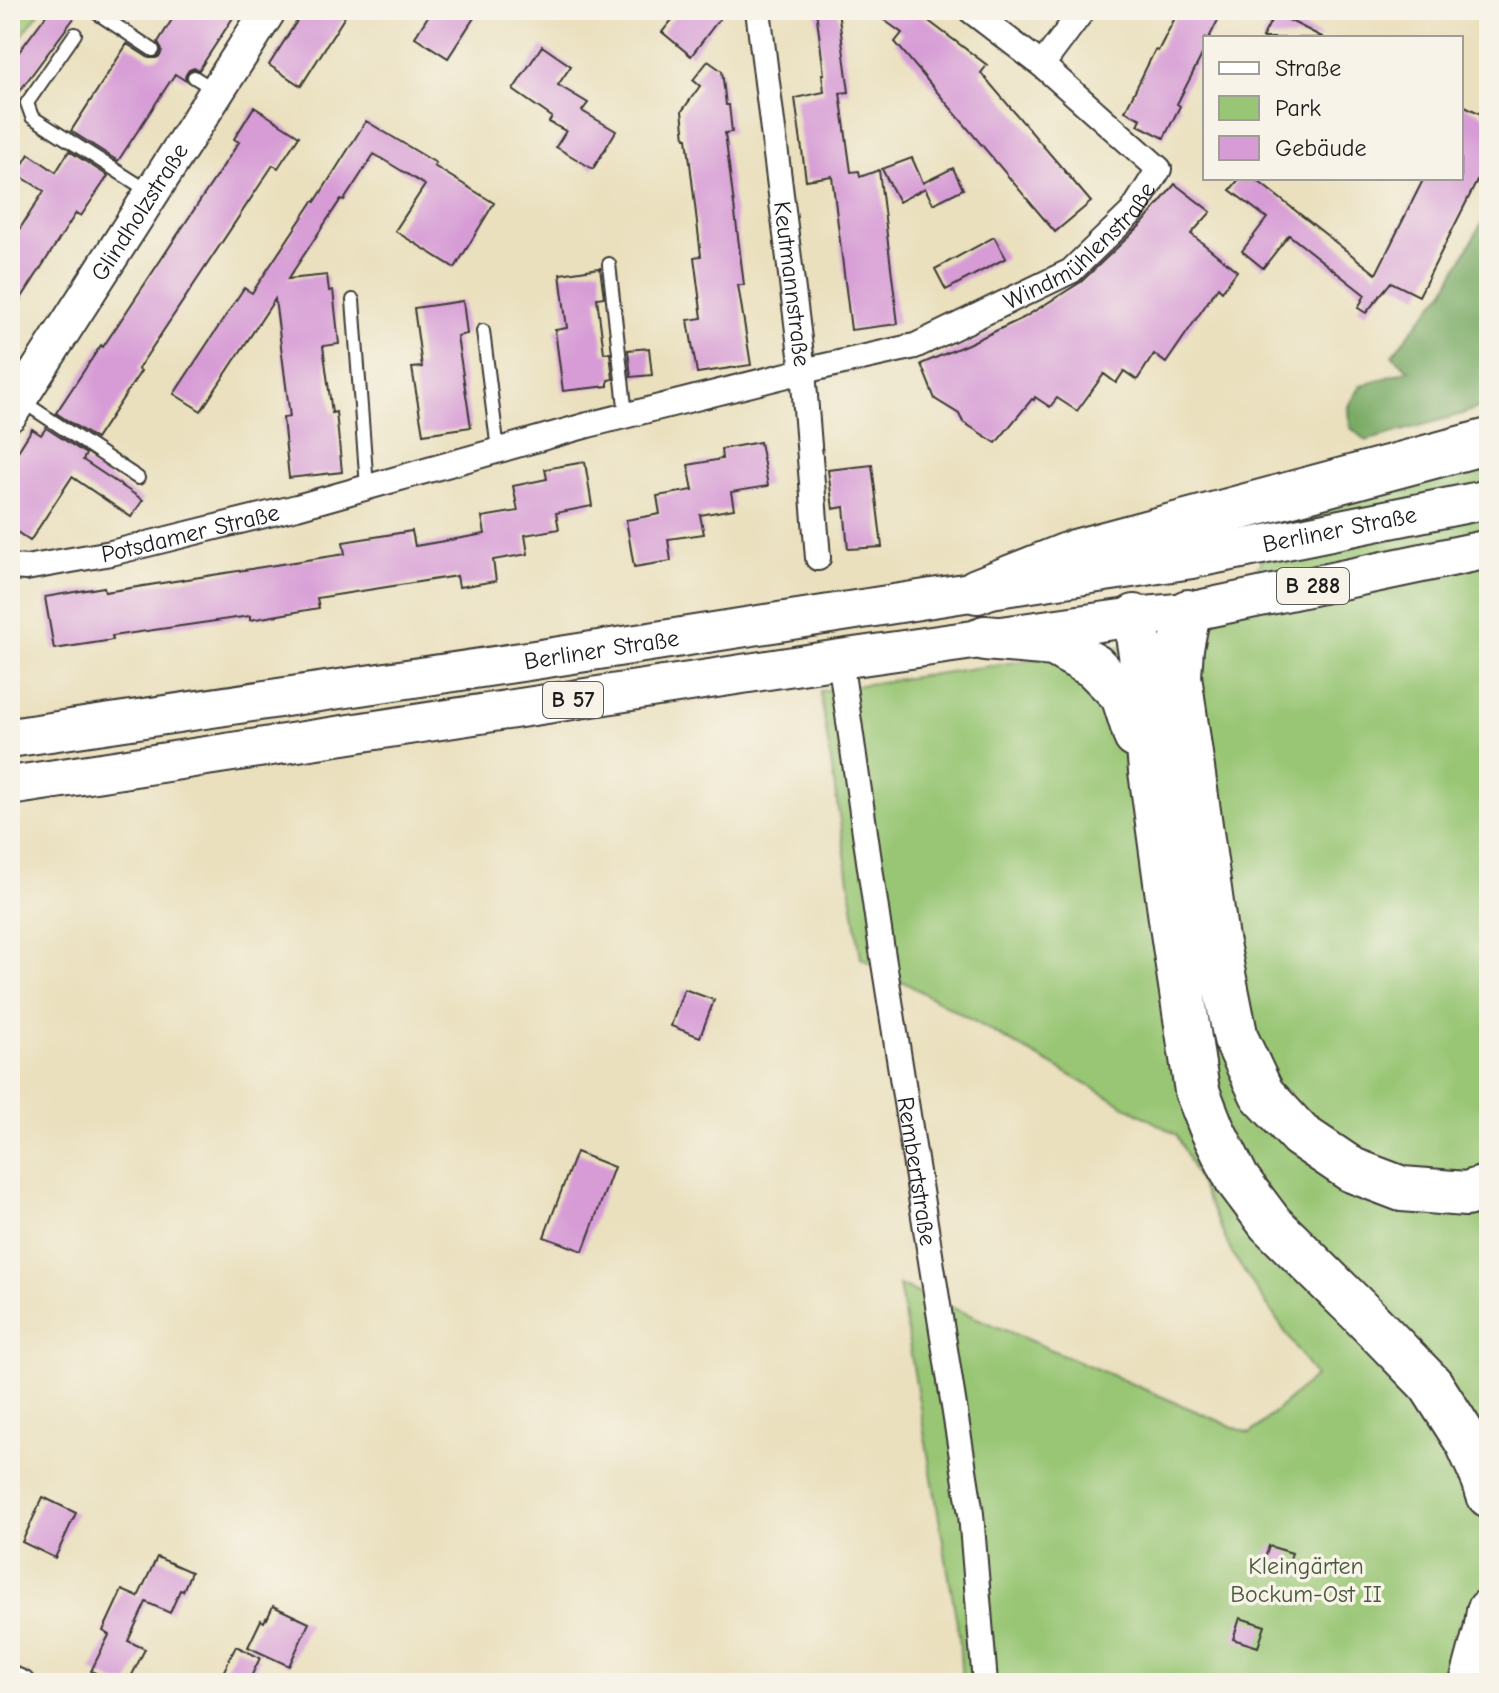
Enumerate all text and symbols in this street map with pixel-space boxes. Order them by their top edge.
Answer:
legend [1203,36,1463,180]
text: Straße [1275,54,1341,82]
text: Park [1275,94,1321,122]
text: Gebäude [1275,134,1366,162]
street label: Glindholzstraße [85,138,194,286]
street label: Windmühlenstraße [999,177,1161,315]
street label: Keutmannstraße [768,200,816,368]
street label: Potsdamer Straße [99,498,282,568]
street label: Berliner Straße [1260,500,1419,558]
road number: B 288 [1277,568,1349,604]
street label: Berliner Straße [522,624,681,675]
road number: B 57 [543,682,603,718]
street label: Rembertstraße [891,1095,942,1248]
park label: Kleingärten Bockum-Ost II [1230,1552,1382,1608]

